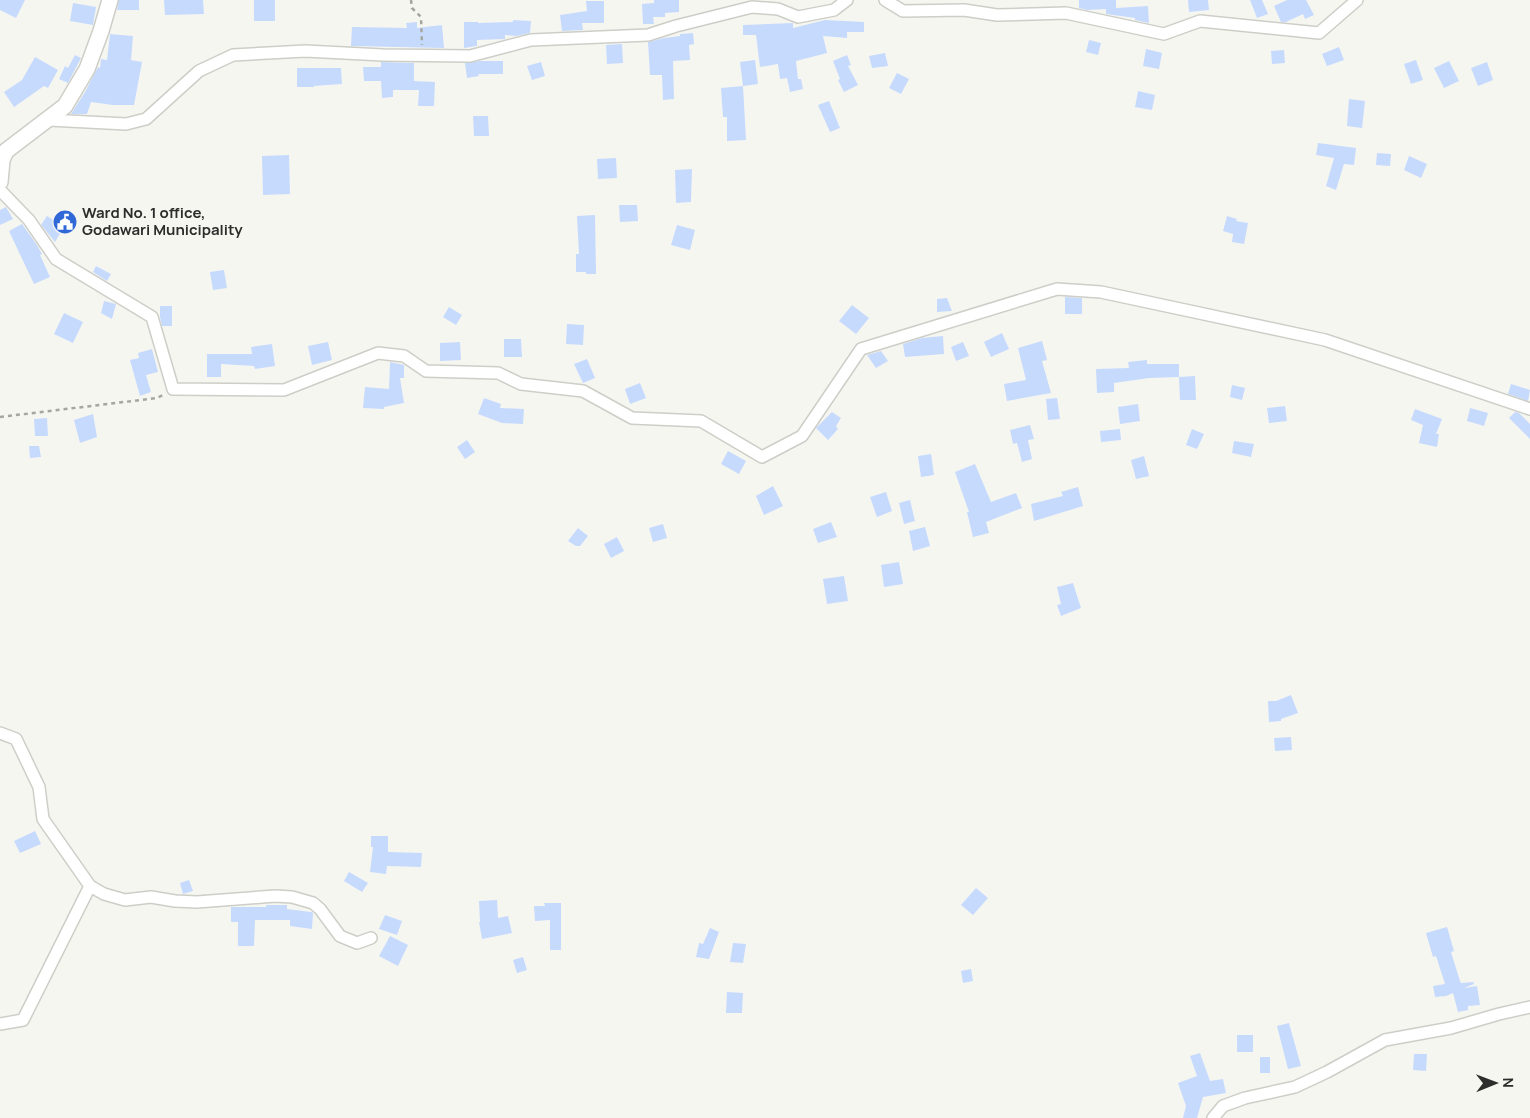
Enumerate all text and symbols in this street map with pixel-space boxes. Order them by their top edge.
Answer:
place label: Ward No. 1 office, Godawari Municipality [82,202,243,240]
public building icon: Ward No. 1 office, Godawari Municipality [52,209,78,235]
north arrow [1470,1058,1520,1108]
text: N [1499,1078,1518,1088]

